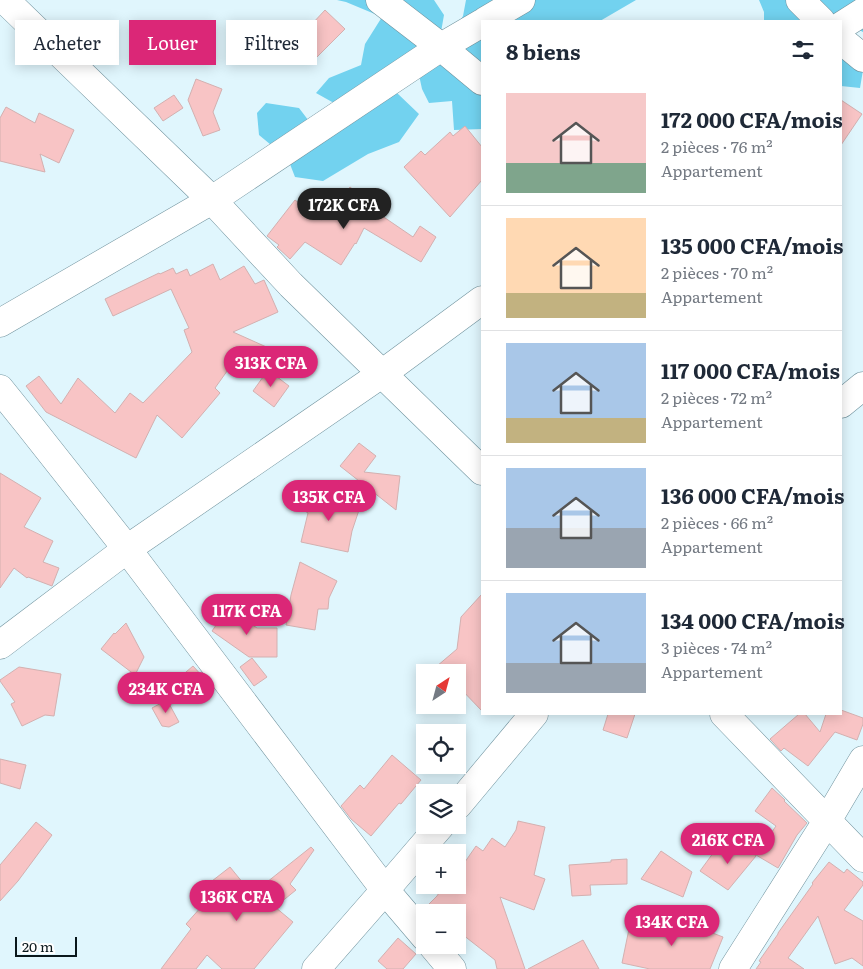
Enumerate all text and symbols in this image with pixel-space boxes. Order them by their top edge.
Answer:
chip: Acheter [15,20,119,65]
chip: Louer [129,20,216,65]
chip: Filtres [226,20,317,65]
text: 8 biens [506,35,580,66]
icon: filters [789,36,817,64]
text: 172 000 CFA/mois [661,103,843,134]
icon: home [546,113,606,173]
text: 2 pièces · 76 m² [661,134,773,158]
text: Appartement [661,158,763,182]
pin: 172K CFA [292,188,396,230]
text: 172K CFA [308,192,380,216]
text: 135 000 CFA/mois [661,229,843,260]
icon: home [546,238,606,298]
text: 2 pièces · 70 m² [661,260,773,284]
text: Appartement [661,284,763,308]
pin: 313K CFA [219,346,323,388]
text: 313K CFA [235,350,307,374]
text: 117 000 CFA/mois [661,354,840,385]
icon: home [546,363,606,423]
text: 2 pièces · 72 m² [661,385,772,409]
text: Appartement [661,409,763,433]
text: 136 000 CFA/mois [661,479,844,510]
pin: 135K CFA [277,480,381,522]
text: 135K CFA [293,484,365,508]
icon: home [546,488,606,548]
text: 2 pièces · 66 m² [661,510,773,534]
text: Appartement [661,534,763,558]
pin: 117K CFA [195,594,299,636]
text: 117K CFA [212,598,282,622]
text: 134 000 CFA/mois [661,604,845,635]
icon: home [546,613,606,673]
text: 3 pièces · 74 m² [661,635,772,659]
text: Appartement [661,659,763,683]
north arrow [416,664,466,714]
map controls [416,664,466,954]
pin: 234K CFA [114,672,218,714]
text: 234K CFA [128,676,204,700]
button: locate [416,724,466,774]
button: layers [416,784,466,834]
pin: 216K CFA [676,822,780,865]
text: 216K CFA [692,827,764,851]
button: + [416,844,466,894]
pin: 136K CFA [185,880,289,922]
text: 136K CFA [201,884,273,908]
button: − [416,904,466,954]
pin: 134K CFA [620,904,724,947]
text: 134K CFA [635,909,709,933]
scale bar [15,934,78,957]
text: 20 m [22,936,54,956]

